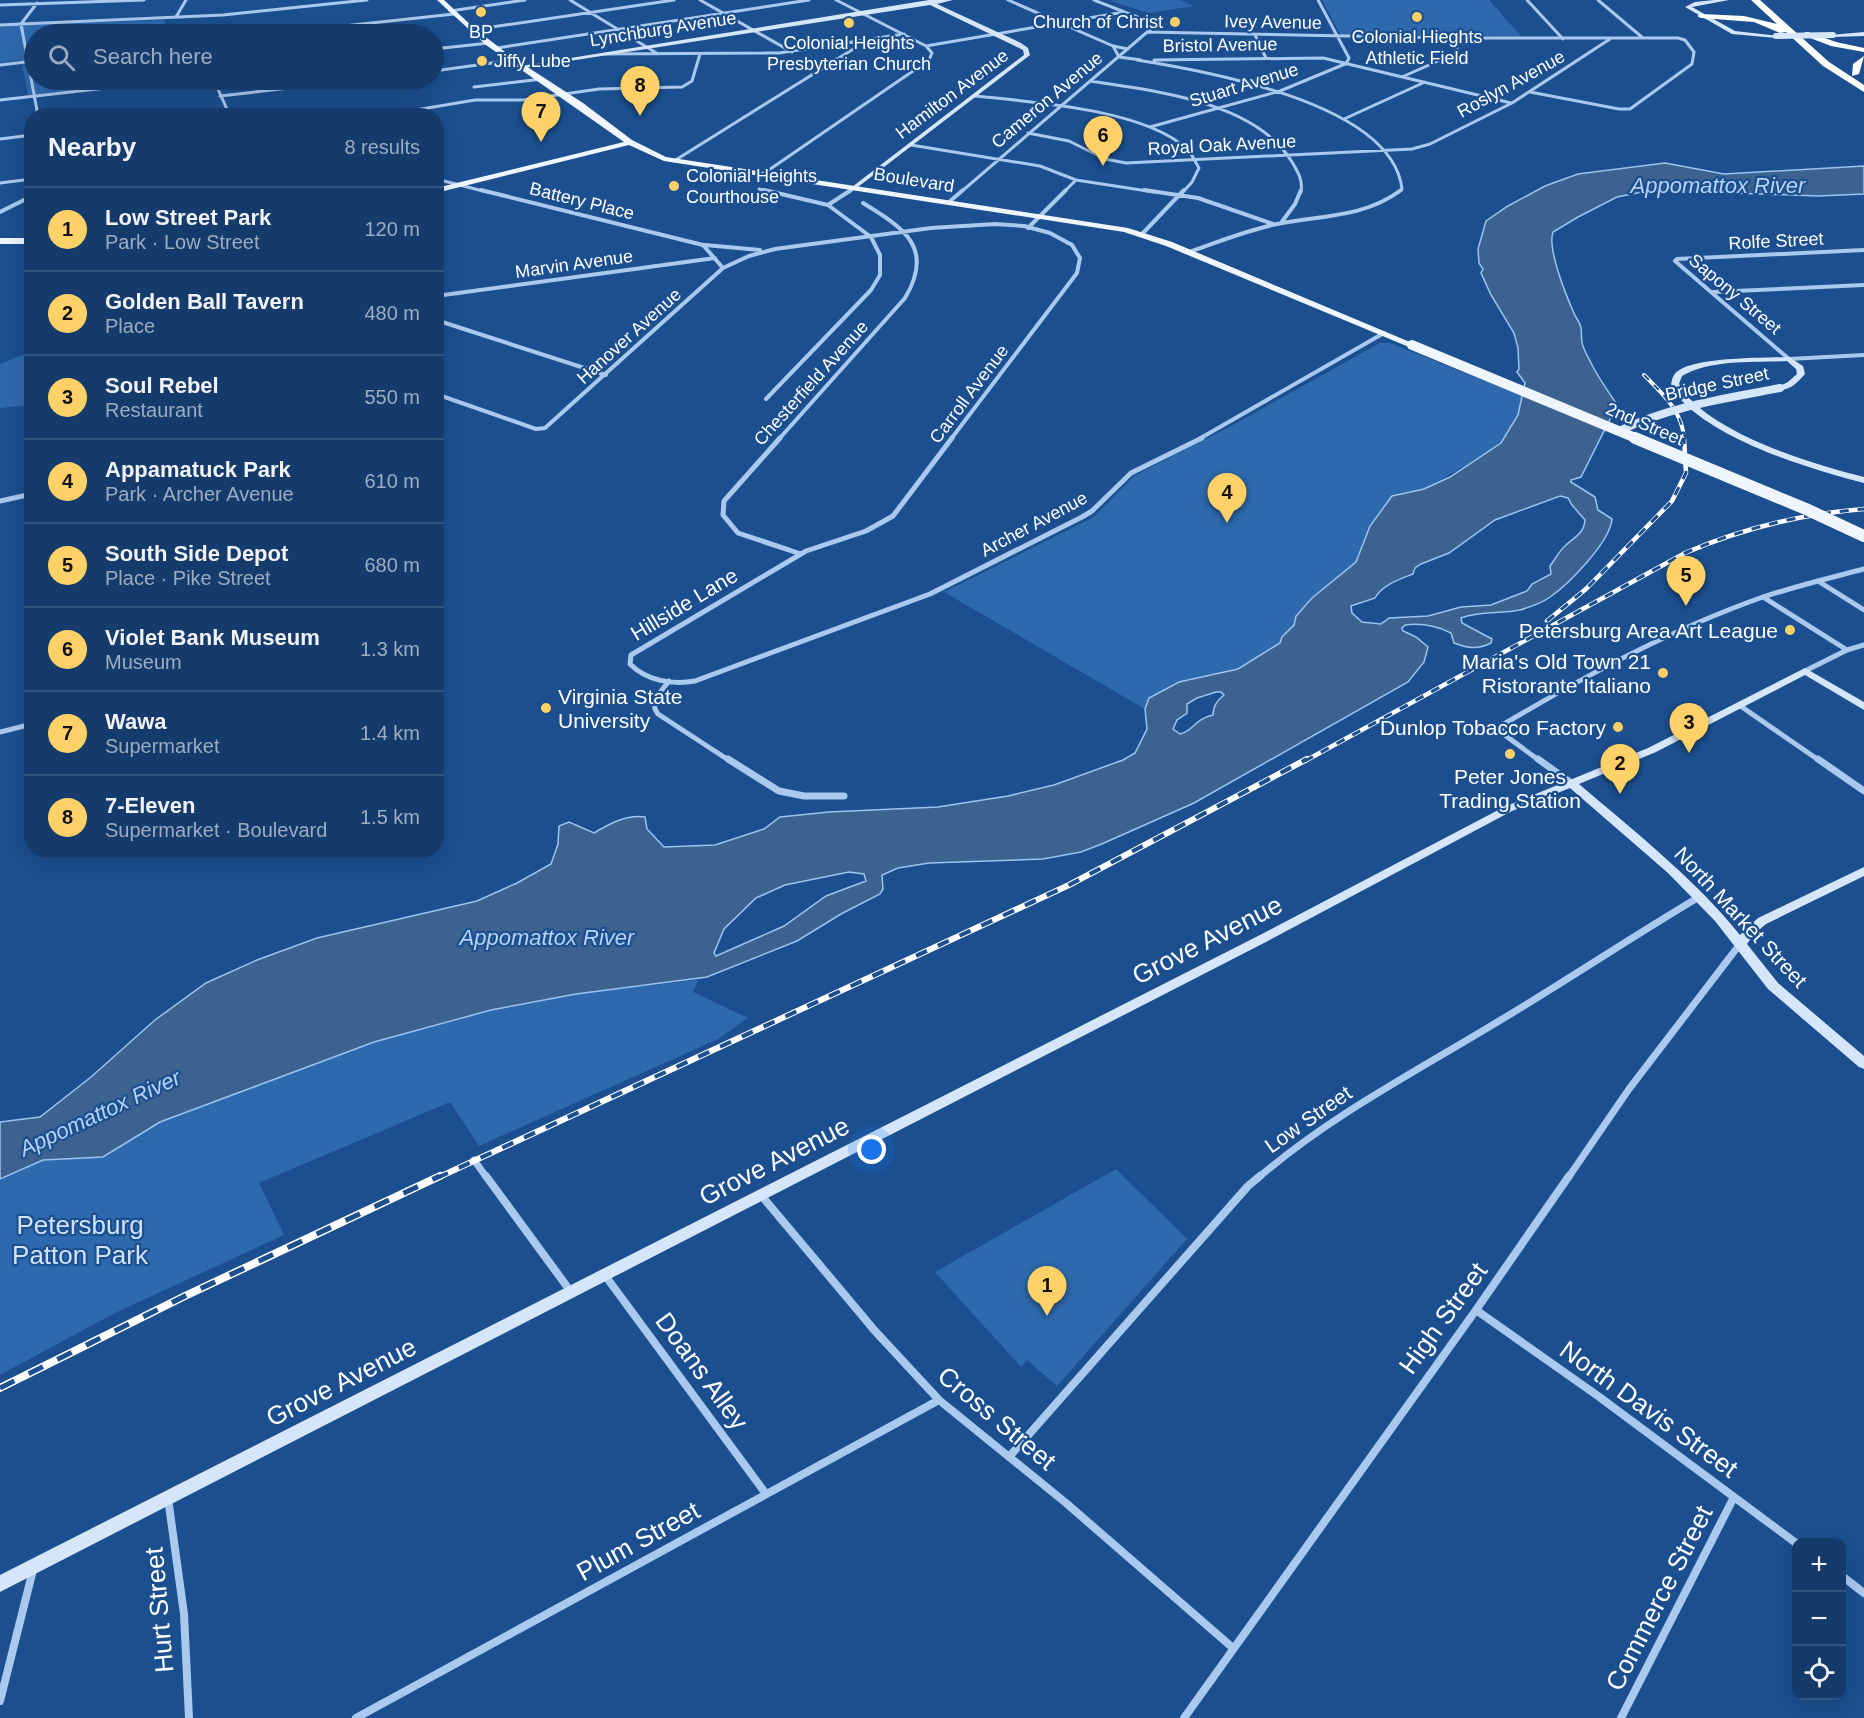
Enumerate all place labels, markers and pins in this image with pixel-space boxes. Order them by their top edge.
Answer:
marker: BP [474,5,488,19]
marker: Colonial Hieghts Athletic Field [1410,10,1424,24]
place label: Church of Christ [1033,12,1163,32]
marker: Church of Christ [1168,15,1182,29]
marker: Colonial Heights Presbyterian Church [842,16,856,30]
place label: BP [469,22,493,42]
place label: Colonial Hieghts Athletic Field [1351,27,1483,68]
place label: Colonial Heights Presbyterian Church [767,33,931,74]
place label: Jiffy Lube [494,51,571,71]
marker: Jiffy Lube [475,54,489,68]
pin: 8 [620,66,660,116]
pin: 7 [522,92,560,142]
pin: 6 [1084,116,1122,166]
place label: Colonial Heights Courthouse [686,166,817,207]
marker: Colonial Heights Courthouse [667,179,681,193]
pin: 4 [1208,474,1246,523]
pin: 5 [1666,556,1706,606]
place label: Petersburg Area Art League [1519,619,1778,642]
marker: Petersburg Area Art League [1783,623,1797,637]
place label: Maria's Old Town 21 Ristorante Italiano [1462,650,1651,697]
marker: Maria's Old Town 21 Ristorante Italiano [1656,666,1670,680]
place label: Virginia State University [558,685,683,732]
marker: Virginia State University [539,701,553,715]
pin: 3 [1670,704,1708,753]
place label: Dunlop Tobacco Factory [1380,716,1606,739]
marker: Dunlop Tobacco Factory [1611,720,1625,734]
pin: 2 [1600,744,1640,794]
marker: Peter Jones Trading Station [1503,747,1517,761]
place label: Peter Jones Trading Station [1439,765,1581,812]
pin: 1 [1028,1266,1066,1316]

